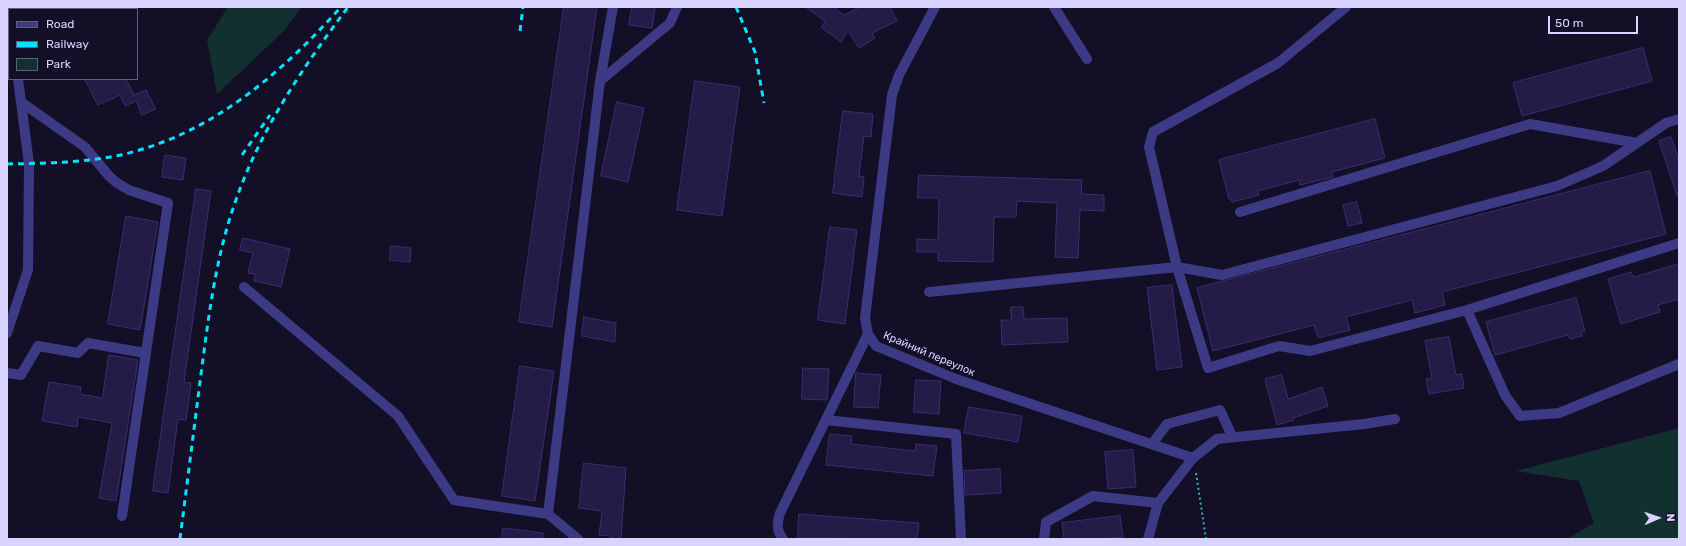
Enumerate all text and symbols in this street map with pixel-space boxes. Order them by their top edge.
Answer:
legend [8,8,138,80]
scale bar [1550,8,1640,34]
text: 50 m [1555,16,1583,30]
text: Road [46,17,74,31]
text: Railway [46,37,89,51]
text: Park [46,57,71,71]
street label: Крайний переулок [881,329,977,379]
north arrow [1638,498,1678,538]
text: N [1664,513,1677,522]

